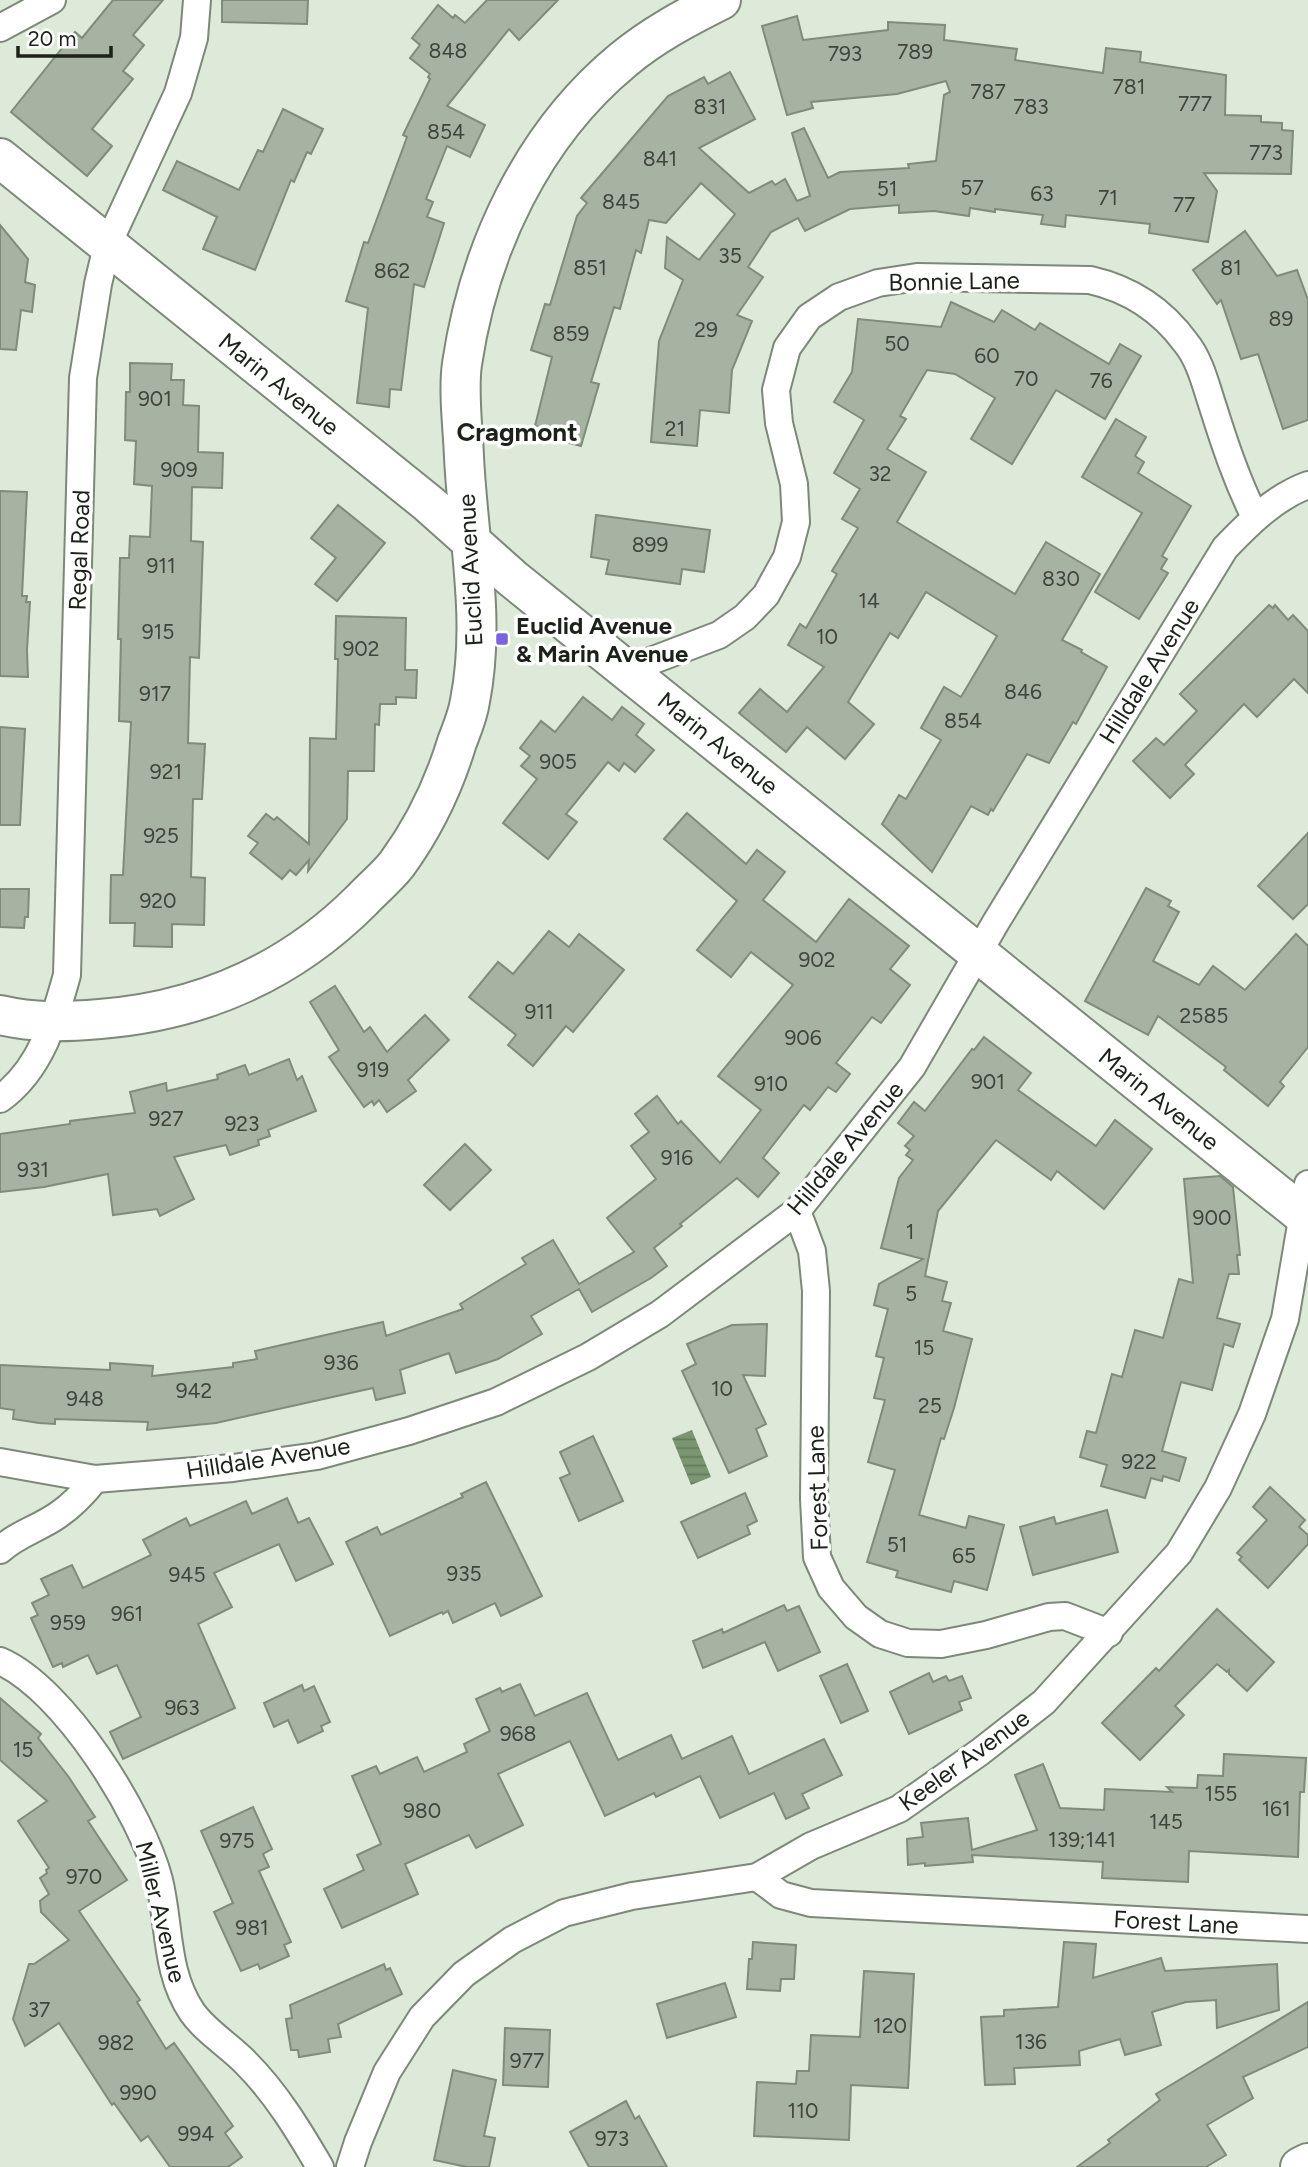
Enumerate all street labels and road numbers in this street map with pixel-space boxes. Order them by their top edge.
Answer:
street label: Bonnie Lane [888,265,1020,297]
street label: Marin Avenue [213,327,345,441]
street label: Regal Road [62,489,96,611]
street label: Euclid Avenue [452,493,488,647]
street label: Hilldale Avenue [1093,593,1205,749]
street label: Marin Avenue [652,686,784,800]
street label: Marin Avenue [1093,1042,1225,1156]
street label: Hilldale Avenue [781,1075,909,1221]
street label: Forest Lane [800,1425,834,1551]
street label: Hilldale Avenue [184,1431,352,1485]
street label: Keeler Avenue [893,1703,1035,1817]
street label: Miller Avenue [129,1838,193,1986]
street label: Forest Lane [1113,1904,1239,1940]

